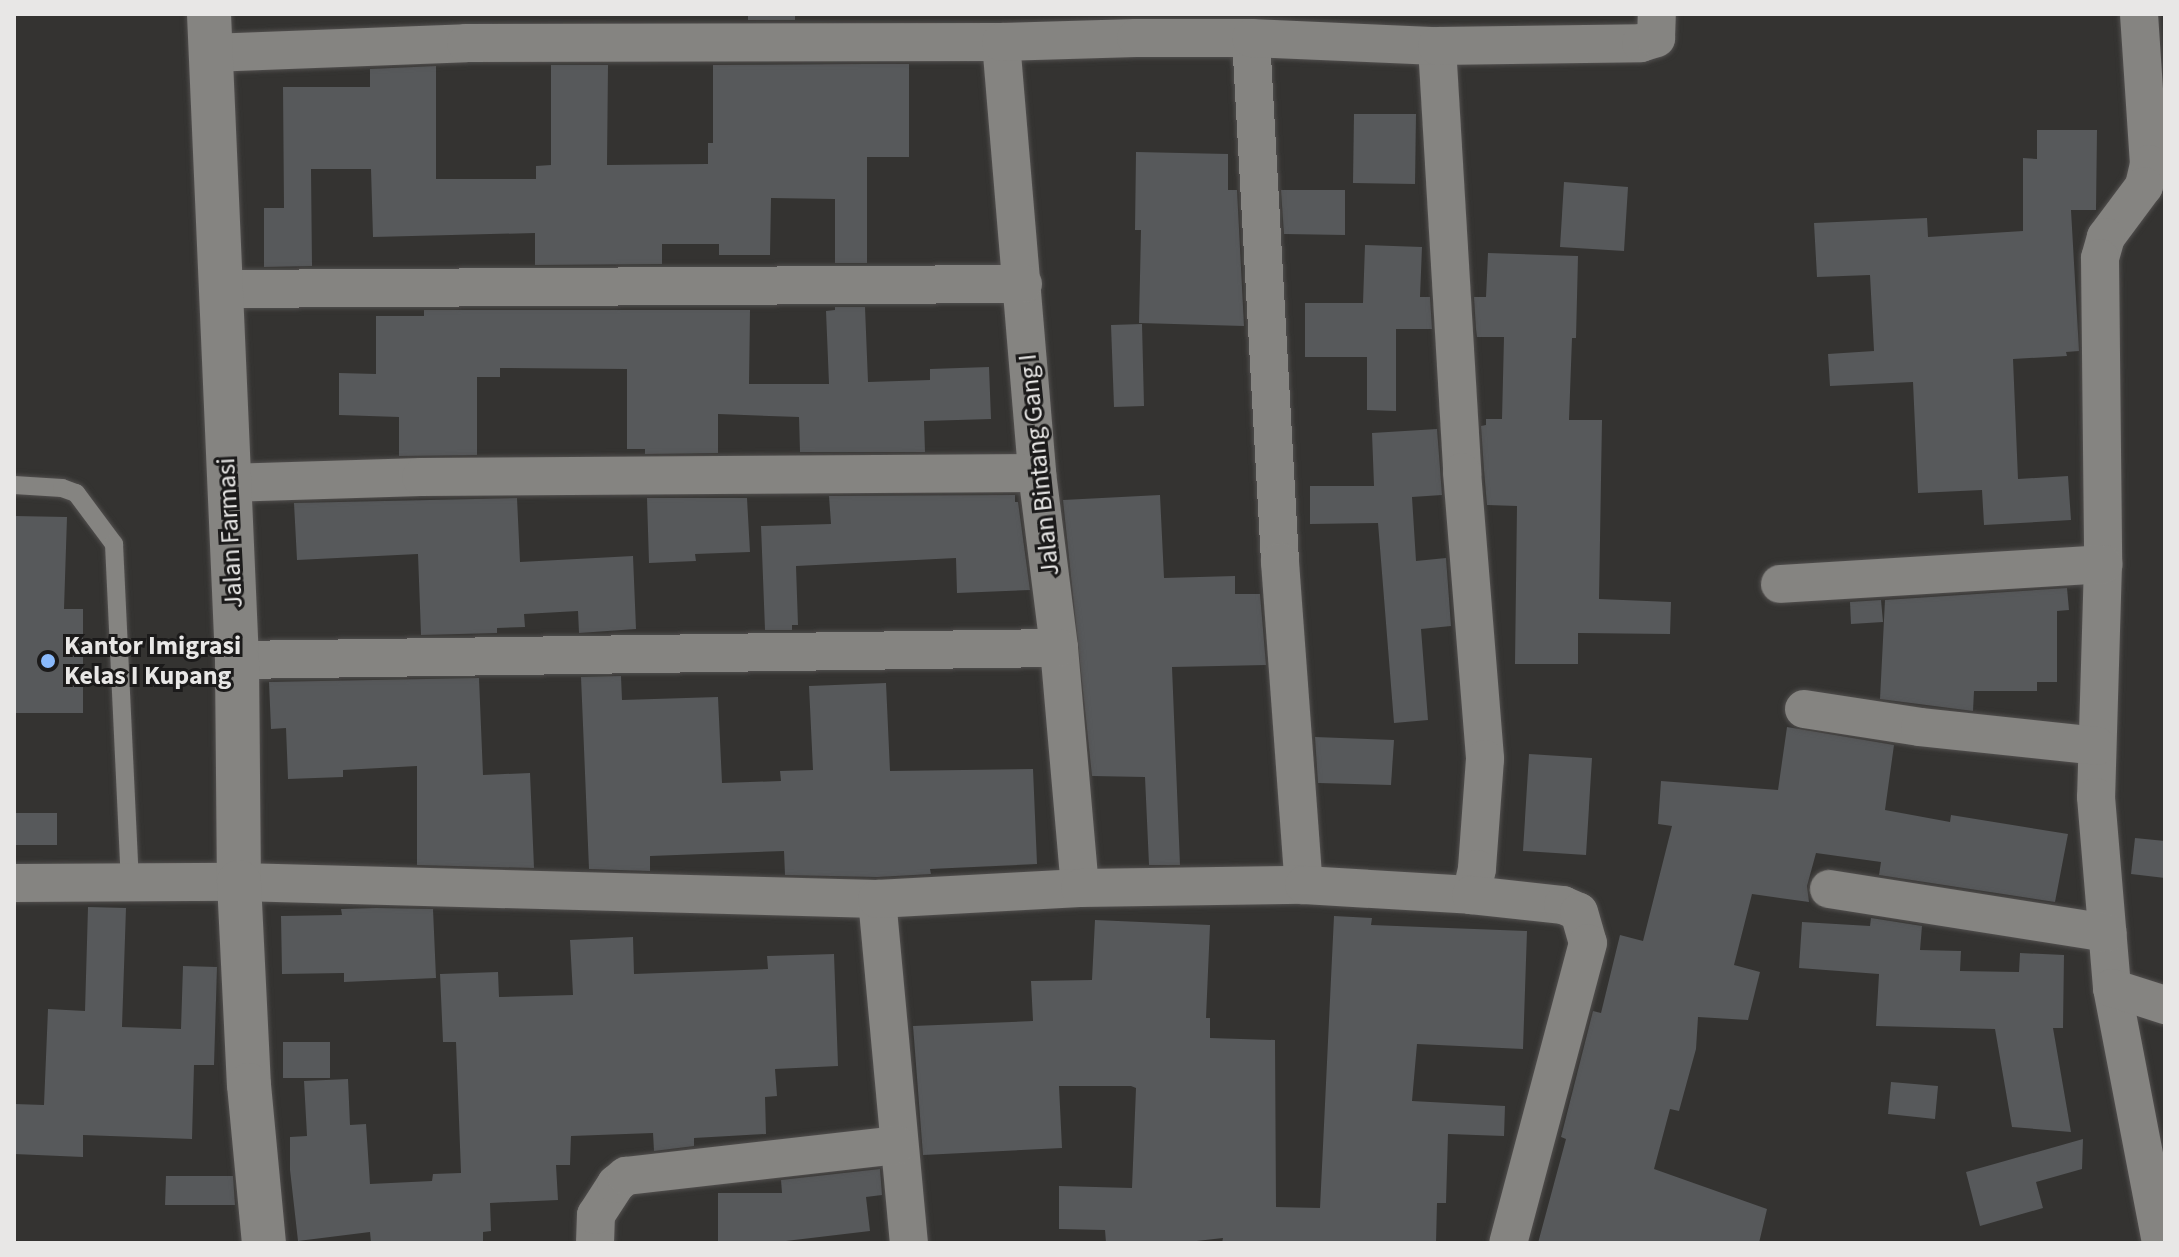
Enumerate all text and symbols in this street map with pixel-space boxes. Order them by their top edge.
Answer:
street label: Jalan Bintang Gang I [1012,352,1066,578]
street label: Jalan Farmasi [210,457,250,609]
place label: Kantor Imigrasi Kelas I Kupang [64,630,241,692]
marker: Kantor Imigrasi Kelas I Kupang [39,652,57,670]

